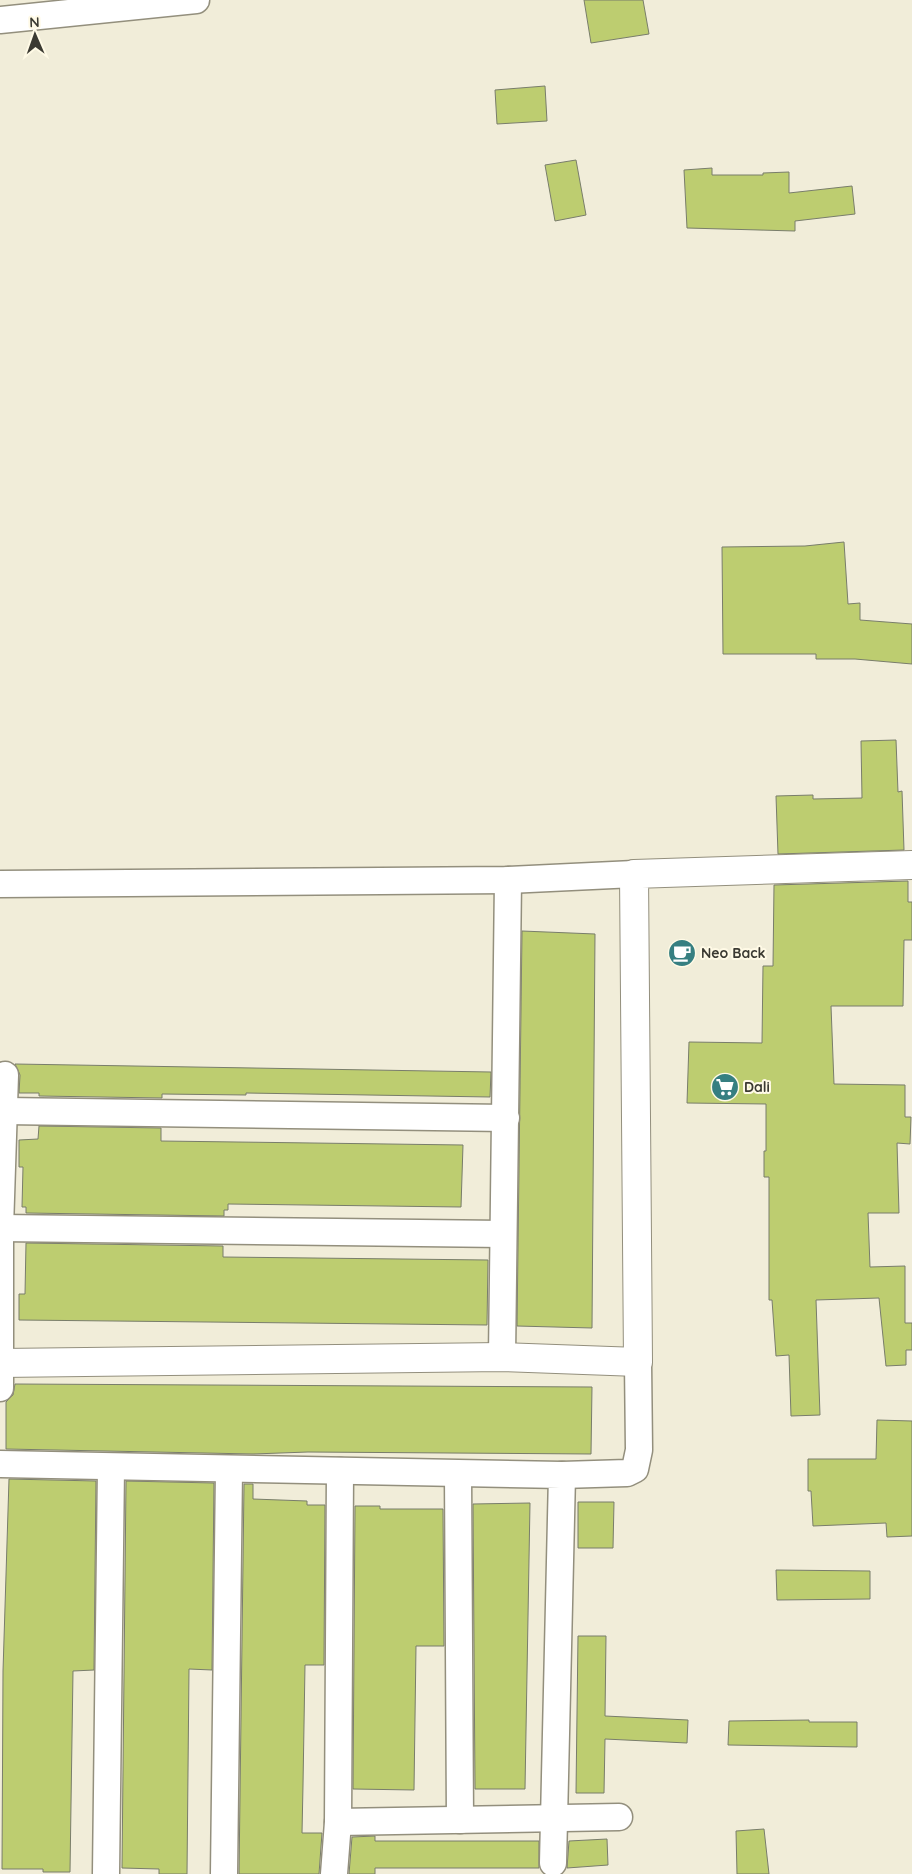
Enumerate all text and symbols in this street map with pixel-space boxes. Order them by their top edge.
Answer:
north arrow [10,10,60,60]
text: N [29,13,40,31]
cafe icon: Neo Back [667,938,697,968]
place label: Neo Back [701,944,765,962]
supermarket icon: Dali [710,1072,740,1102]
place label: Dali [744,1078,770,1096]

